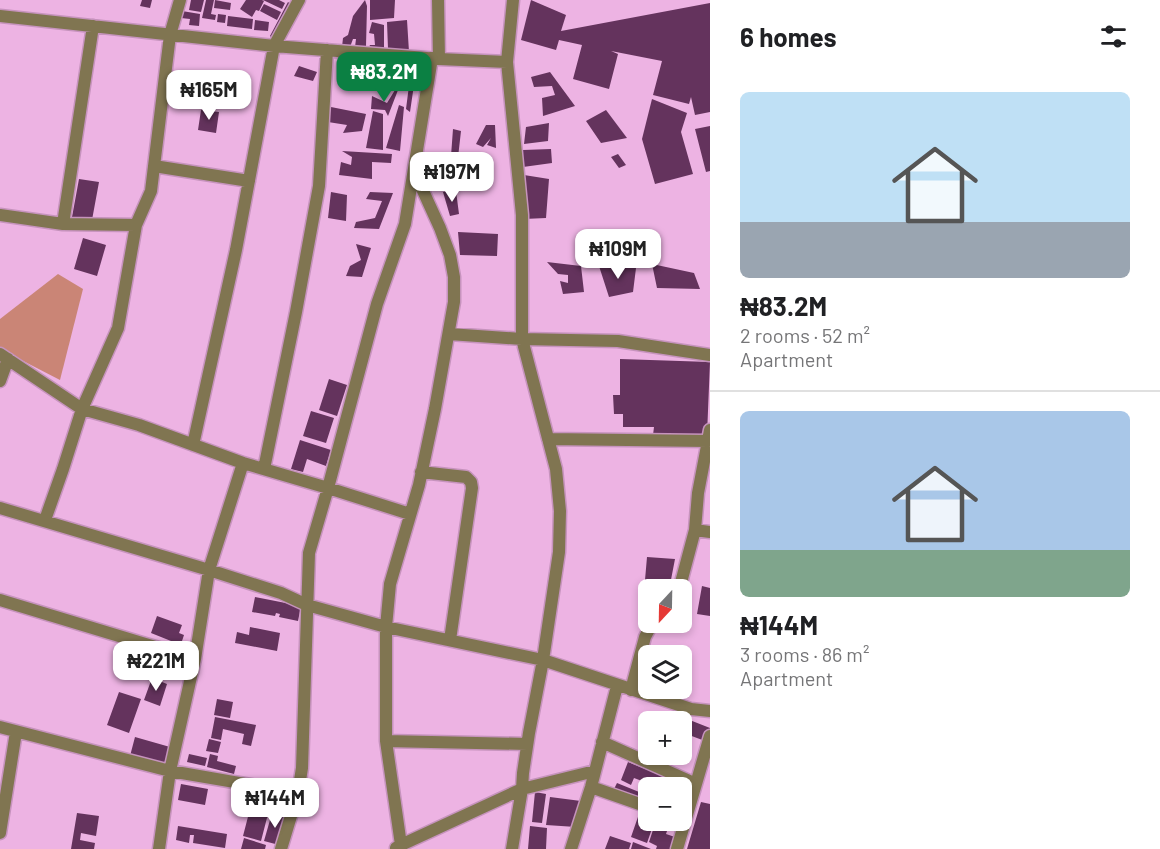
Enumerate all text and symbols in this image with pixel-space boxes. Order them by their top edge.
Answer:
icon: filters [1097,20,1130,53]
text: 6 homes [740,21,837,52]
pin: ₦83.2M [335,52,433,103]
text: ₦83.2M [351,59,417,83]
pin: ₦165M [167,70,251,121]
text: ₦165M [180,77,238,101]
icon: home [881,131,989,239]
pin: ₦197M [410,152,494,203]
text: ₦197M [424,159,480,183]
pin: ₦109M [576,229,660,280]
text: ₦109M [589,236,647,260]
text: ₦83.2M [740,290,827,321]
text: 2 rooms · 52 m² [740,323,870,347]
text: Apartment [740,347,833,371]
icon: home [881,450,989,558]
north arrow [638,579,692,633]
map controls [638,579,692,831]
text: ₦144M [740,609,818,640]
pin: ₦221M [114,641,198,692]
text: 3 rooms · 86 m² [740,642,869,666]
button: layers [638,645,692,699]
text: ₦221M [127,648,185,672]
text: Apartment [740,666,833,690]
button: + [638,711,692,765]
button: − [638,777,692,831]
pin: ₦144M [233,778,317,829]
text: ₦144M [245,785,305,809]

